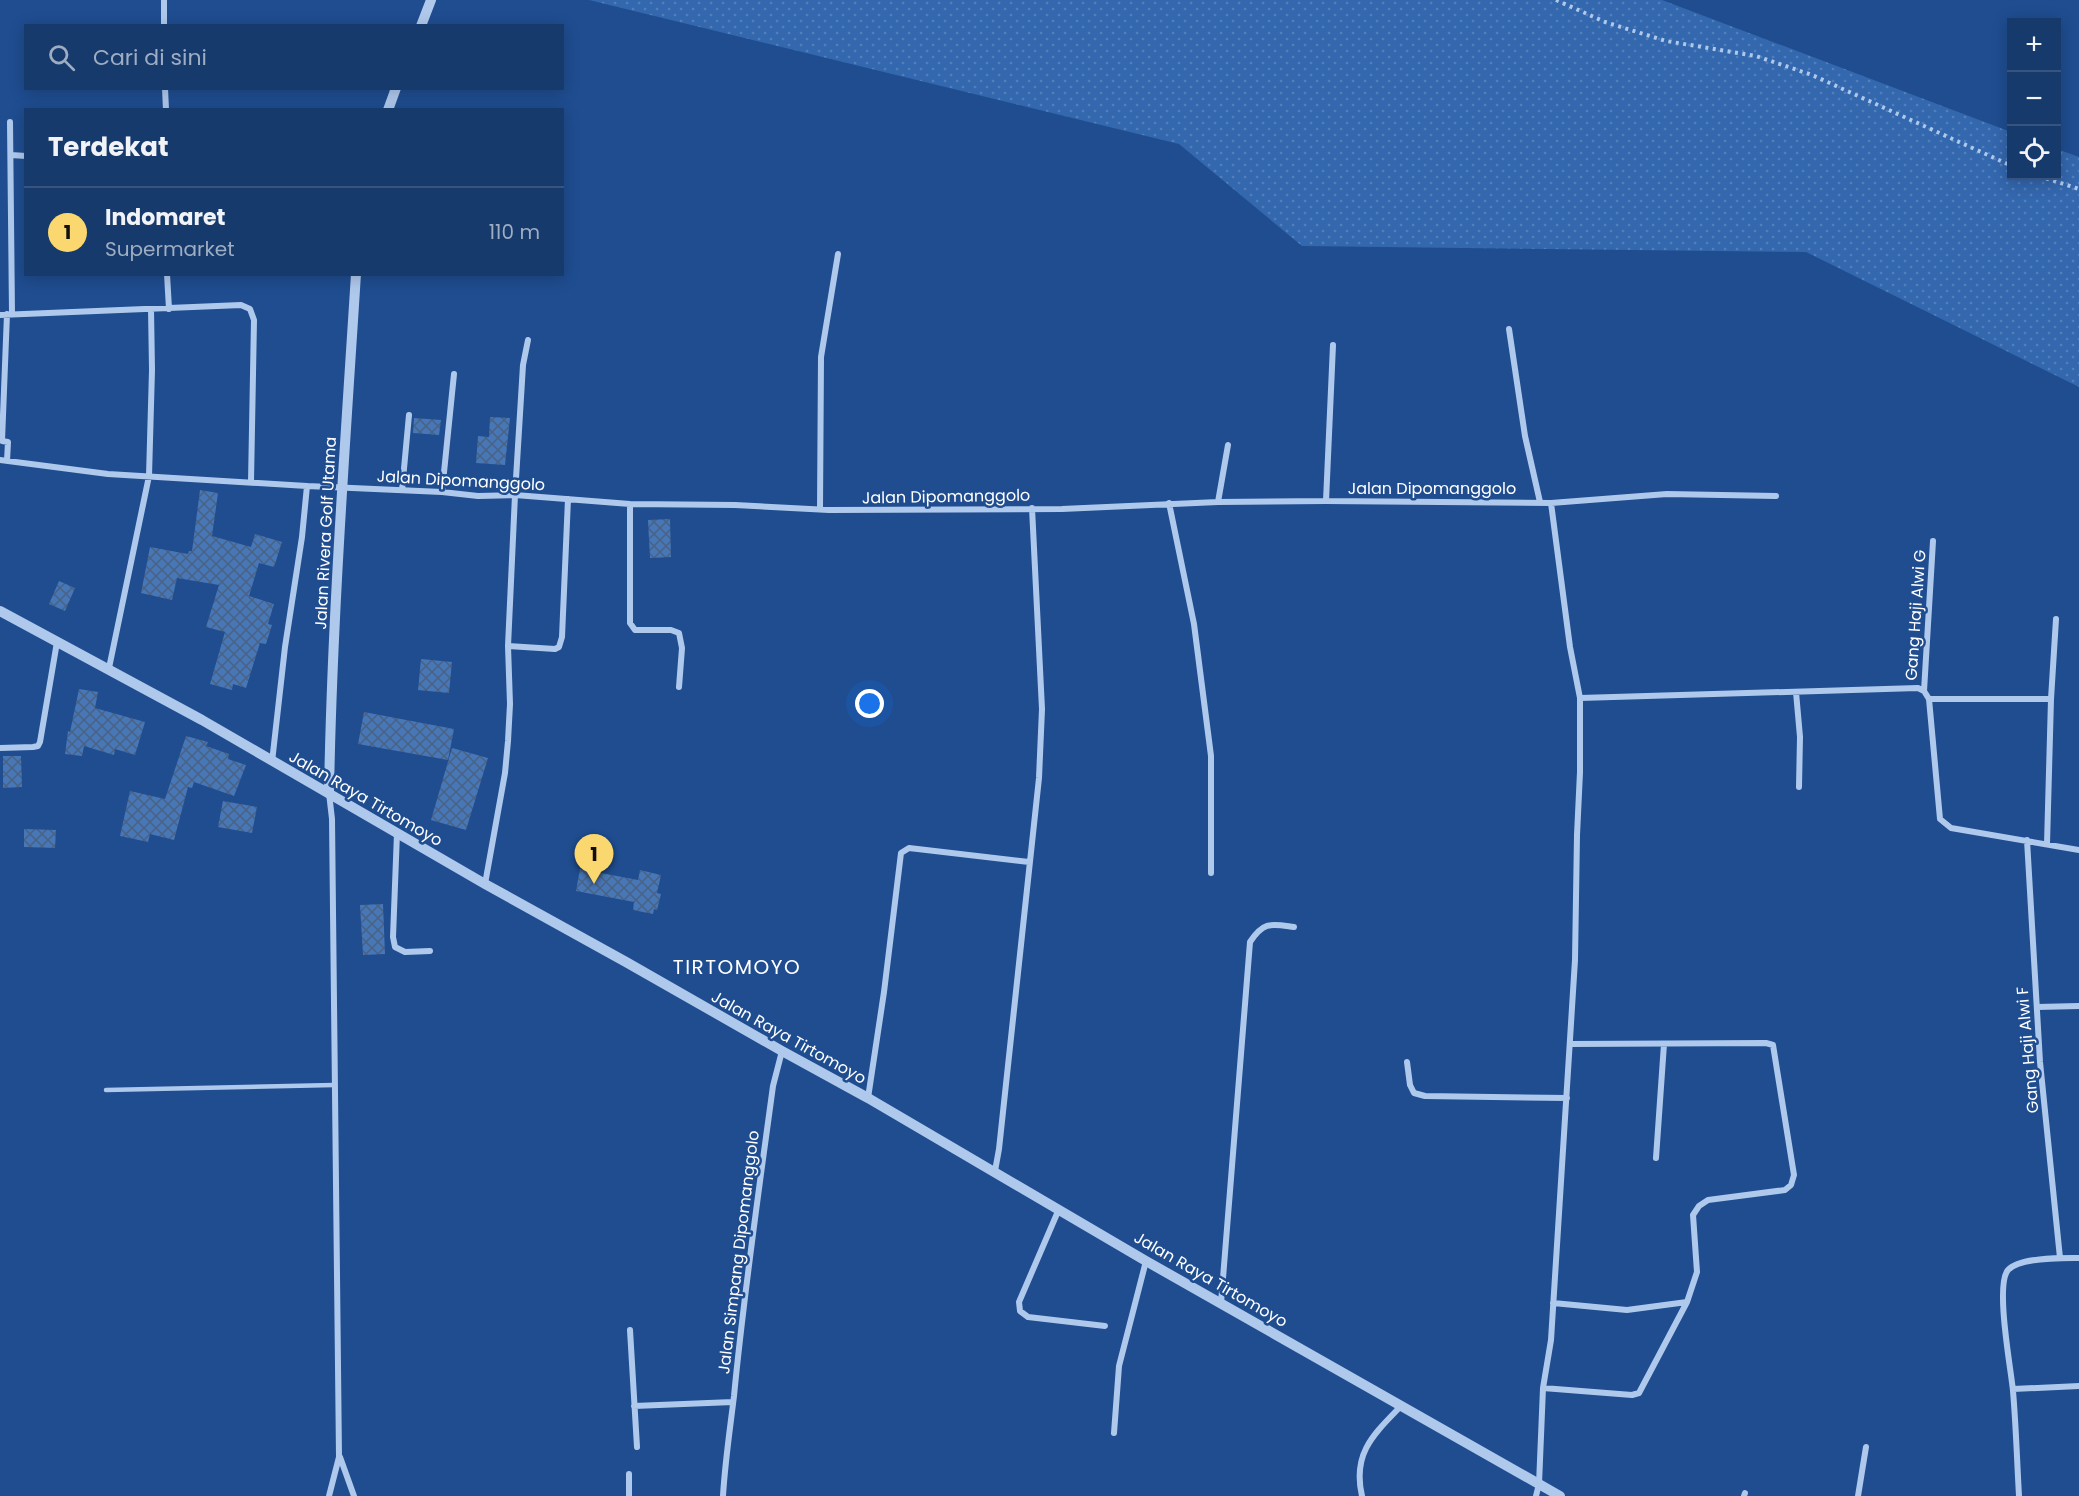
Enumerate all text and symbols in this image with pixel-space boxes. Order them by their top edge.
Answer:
map controls [2007,18,2061,180]
button: + [2007,18,2061,72]
search box [24,24,564,90]
icon: search [45,41,78,74]
text: Cari di sini [93,42,207,73]
button: − [2007,72,2061,126]
button: locate [2007,126,2061,180]
text: Terdekat [48,129,168,165]
text: Indomaret [105,202,225,233]
text: 1 [64,218,71,246]
text: 110 m [489,218,540,246]
text: Supermarket [105,235,234,263]
street label: Jalan Rivera Golf Utama [309,436,342,630]
street label: Jalan Dipomanggolo [376,465,546,496]
street label: Jalan Dipomanggolo [1348,477,1516,500]
street label: Jalan Dipomanggolo [862,484,1030,509]
street label: Gang Haji Alwi G [1899,549,1932,681]
your location [855,689,884,718]
street label: Jalan Raya Tirtomoyo [285,745,447,852]
pin: 1 [574,834,614,884]
district label: TIRTOMOYO [673,953,801,981]
street label: Jalan Raya Tirtomoyo [707,985,870,1090]
street label: Gang Haji Alwi F [2011,986,2044,1114]
street label: Jalan Simpang Dipomanggolo [712,1129,765,1375]
street label: Jalan Raya Tirtomoyo [1130,1226,1292,1333]

